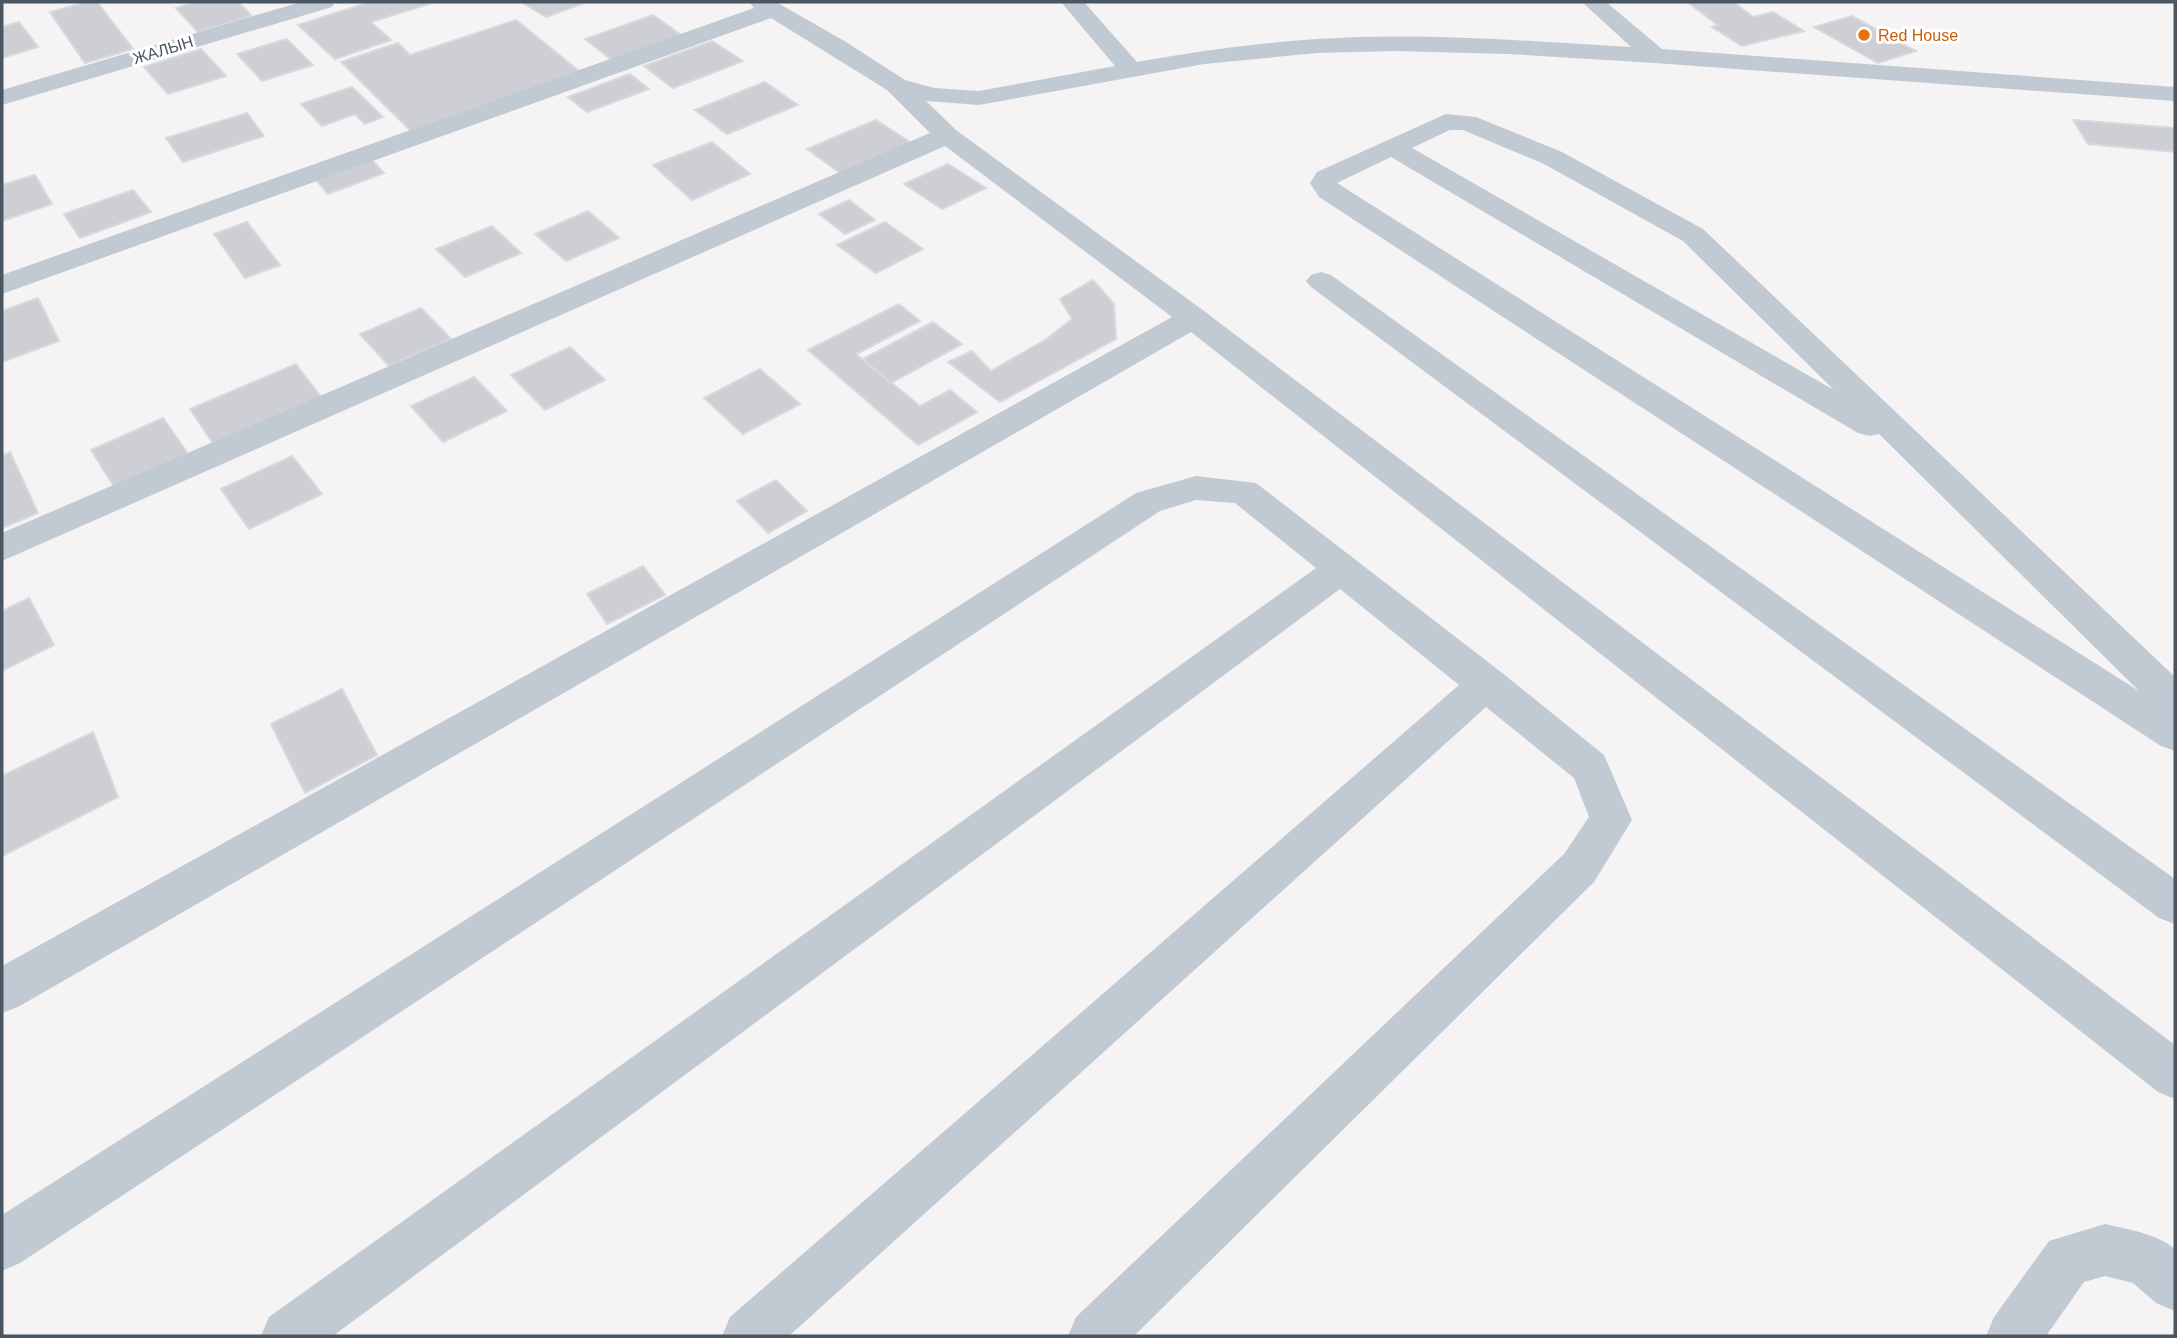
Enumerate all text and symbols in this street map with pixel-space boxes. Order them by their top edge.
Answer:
marker: Red House [1856,27,1872,43]
place label: Red House [1878,27,1958,44]
street label: ЖАЛЫН [131,33,195,67]

